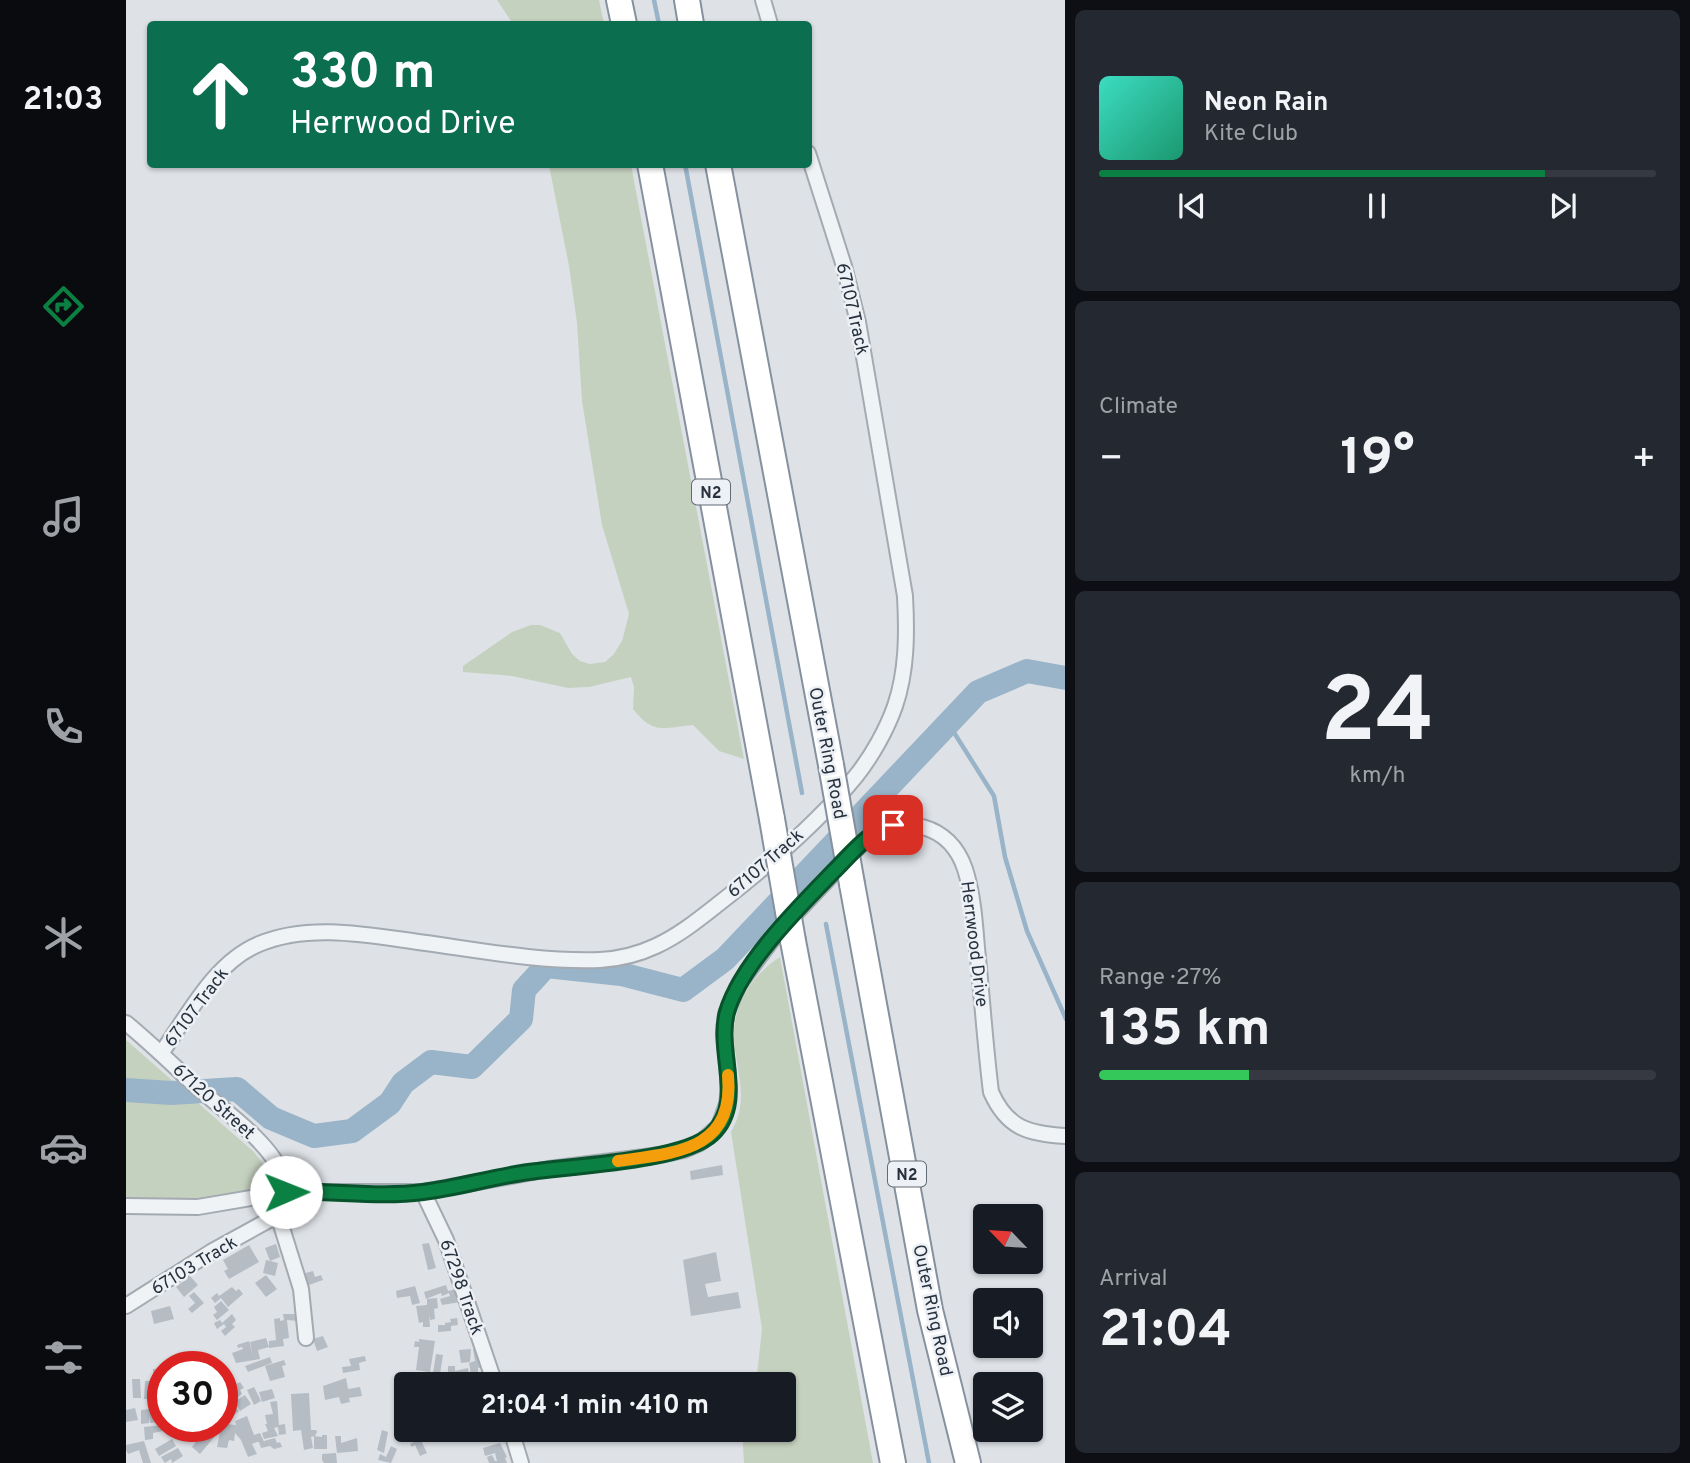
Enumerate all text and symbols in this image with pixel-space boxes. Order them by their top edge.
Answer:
text: 330 m [290,44,435,106]
icon: ahead [175,49,266,140]
text: 21:03 [23,81,103,121]
text: Neon Rain [1204,87,1329,120]
text: Herrwood Drive [290,105,515,145]
text: Kite Club [1204,120,1298,149]
icon: previous [1173,187,1211,225]
icon: pause [1358,187,1396,225]
icon: next [1544,187,1582,225]
street label: 67107 Track [830,261,873,358]
icon: directions [39,282,88,331]
text: Climate [1099,393,1178,422]
text: 19° [1340,427,1415,493]
text: − [1099,436,1124,485]
text: + [1631,436,1656,485]
road number: N2 [692,480,730,505]
icon: music [39,492,88,541]
text: 24 [1320,659,1435,774]
street label: Outer Ring Road [802,685,851,821]
icon: phone [39,702,88,751]
text: km/h [1350,762,1405,791]
pin [863,795,923,855]
icon: arrive [874,806,912,844]
street label: 67107 Track [723,825,809,904]
street label: Herrwood Drive [954,880,993,1009]
icon: climate [39,913,88,962]
street label: 67107 Track [160,963,235,1052]
text: Range · 27% [1099,964,1222,993]
text: 135 km [1099,998,1270,1064]
street label: 67120 Street [167,1059,259,1145]
icon: car [39,1123,88,1172]
position arrow [249,1155,323,1229]
road number: N2 [888,1162,926,1186]
north arrow [973,1204,1043,1274]
map controls [973,1204,1043,1442]
street label: 67103 Track [147,1232,242,1301]
street label: 67298 Track [433,1237,488,1338]
street label: Outer Ring Road [906,1242,957,1378]
text: Arrival [1099,1265,1168,1294]
button: sound [973,1288,1043,1358]
text: 21:04 [1099,1299,1232,1365]
icon: filters [39,1333,88,1382]
speed limit sign: 30 [147,1351,238,1442]
button: layers [973,1372,1043,1442]
text: 21:04 · 1 min · 410 m [481,1390,709,1423]

